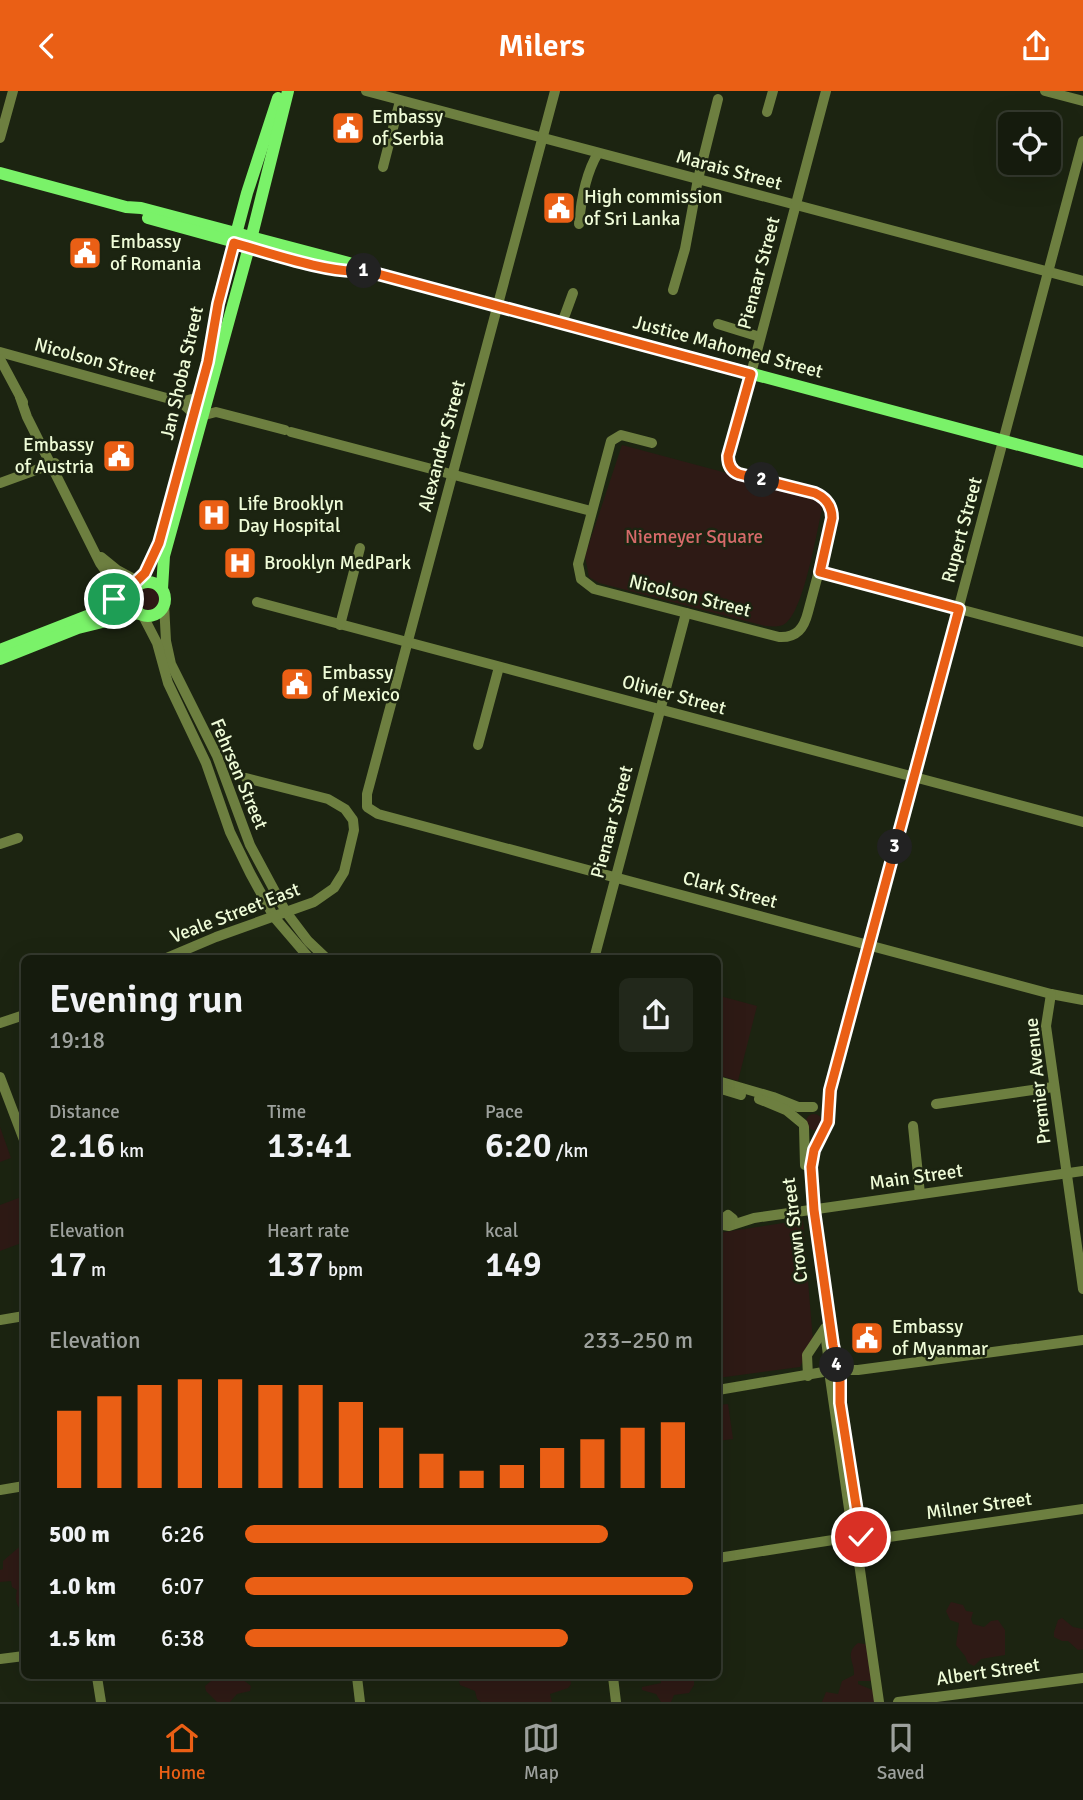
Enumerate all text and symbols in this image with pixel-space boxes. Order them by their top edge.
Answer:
text: Milers [498,26,585,65]
icon: back [28,27,66,65]
icon: share [1017,27,1055,65]
place label: Embassy of Serbia [372,105,444,151]
public building icon: Embassy of Serbia [329,109,367,147]
map controls [998,112,1061,175]
button: locate [998,112,1061,175]
street label: Marais Street [673,144,785,196]
place label: High commission of Sri Lanka [584,185,723,231]
public building icon: High commission of Sri Lanka [540,189,578,227]
street label: Pienaar Street [732,214,786,332]
place label: Embassy of Romania [110,230,201,276]
public building icon: Embassy of Romania [66,234,104,272]
pin: 1 [346,253,382,289]
text: 1 [358,258,369,282]
street label: Jan Shoba Street [155,304,209,442]
street label: Justice Mahomed Street [631,310,826,384]
street label: Nicolson Street [32,332,159,388]
street label: Alexander Street [413,377,471,514]
place label: Embassy of Austria [15,433,94,479]
public building icon: Embassy of Austria [100,437,138,475]
pin: 2 [744,463,780,497]
text: 2 [756,467,767,491]
street label: Rupert Street [936,474,988,586]
place label: Life Brooklyn Day Hospital [238,492,344,538]
hospital icon: Life Brooklyn Day Hospital [195,496,233,534]
park label: Niemeyer Square [625,525,763,549]
hospital icon: Brooklyn MedPark [221,544,259,582]
place label: Brooklyn MedPark [264,551,412,575]
pin [84,569,144,629]
street label: Nicolson Street [627,569,754,623]
icon: arrive [95,580,133,618]
place label: Embassy of Mexico [322,661,400,707]
public building icon: Embassy of Mexico [278,665,316,703]
street label: Olivier Street [619,670,729,720]
street label: Fehrsen Street [205,715,273,833]
street label: Pienaar Street [585,763,639,881]
pin: 3 [878,829,912,865]
text: 3 [889,834,900,858]
street label: Clark Street [680,866,780,914]
street label: Veale Street East [167,877,304,949]
text: Evening run [49,976,243,1023]
button: share [619,978,693,1052]
street label: Premier Avenue [1019,1017,1057,1145]
text: 19:18 [49,1026,105,1055]
text: Distance [49,1100,120,1124]
text: Time [267,1100,306,1124]
text: Pace [485,1100,523,1124]
text: 2.16 [49,1124,115,1167]
text: 13:41 [267,1124,352,1167]
text: 6:20 [485,1124,552,1167]
text: km [115,1139,144,1163]
text: /km [552,1139,588,1163]
street label: Main Street [868,1159,965,1195]
street label: Crown Street [777,1176,813,1284]
text: Elevation [49,1219,125,1243]
text: Heart rate [267,1219,349,1243]
text: kcal [485,1219,518,1243]
text: 17 [49,1243,87,1286]
text: 137 [267,1243,324,1286]
text: 149 [485,1243,542,1286]
text: m [87,1258,106,1282]
text: bpm [324,1258,363,1282]
place label: Embassy of Myanmar [892,1315,988,1361]
public building icon: Embassy of Myanmar [848,1319,886,1357]
text: Elevation [49,1326,141,1355]
text: 233–250 m [583,1326,693,1355]
pin: 4 [820,1347,854,1383]
text: 4 [831,1352,842,1376]
street label: Milner Street [925,1487,1034,1525]
pin [831,1507,891,1567]
icon: check [842,1518,880,1556]
text: 500 m [49,1520,110,1549]
text: 6:26 [161,1520,204,1549]
text: 1.0 km [49,1572,116,1601]
text: 6:07 [161,1572,204,1601]
text: 1.5 km [49,1624,116,1653]
text: 6:38 [161,1624,204,1653]
street label: Albert Street [935,1653,1042,1691]
tab: Home [158,1719,206,1785]
tab: Map [522,1719,560,1785]
tab: Saved [877,1719,925,1785]

